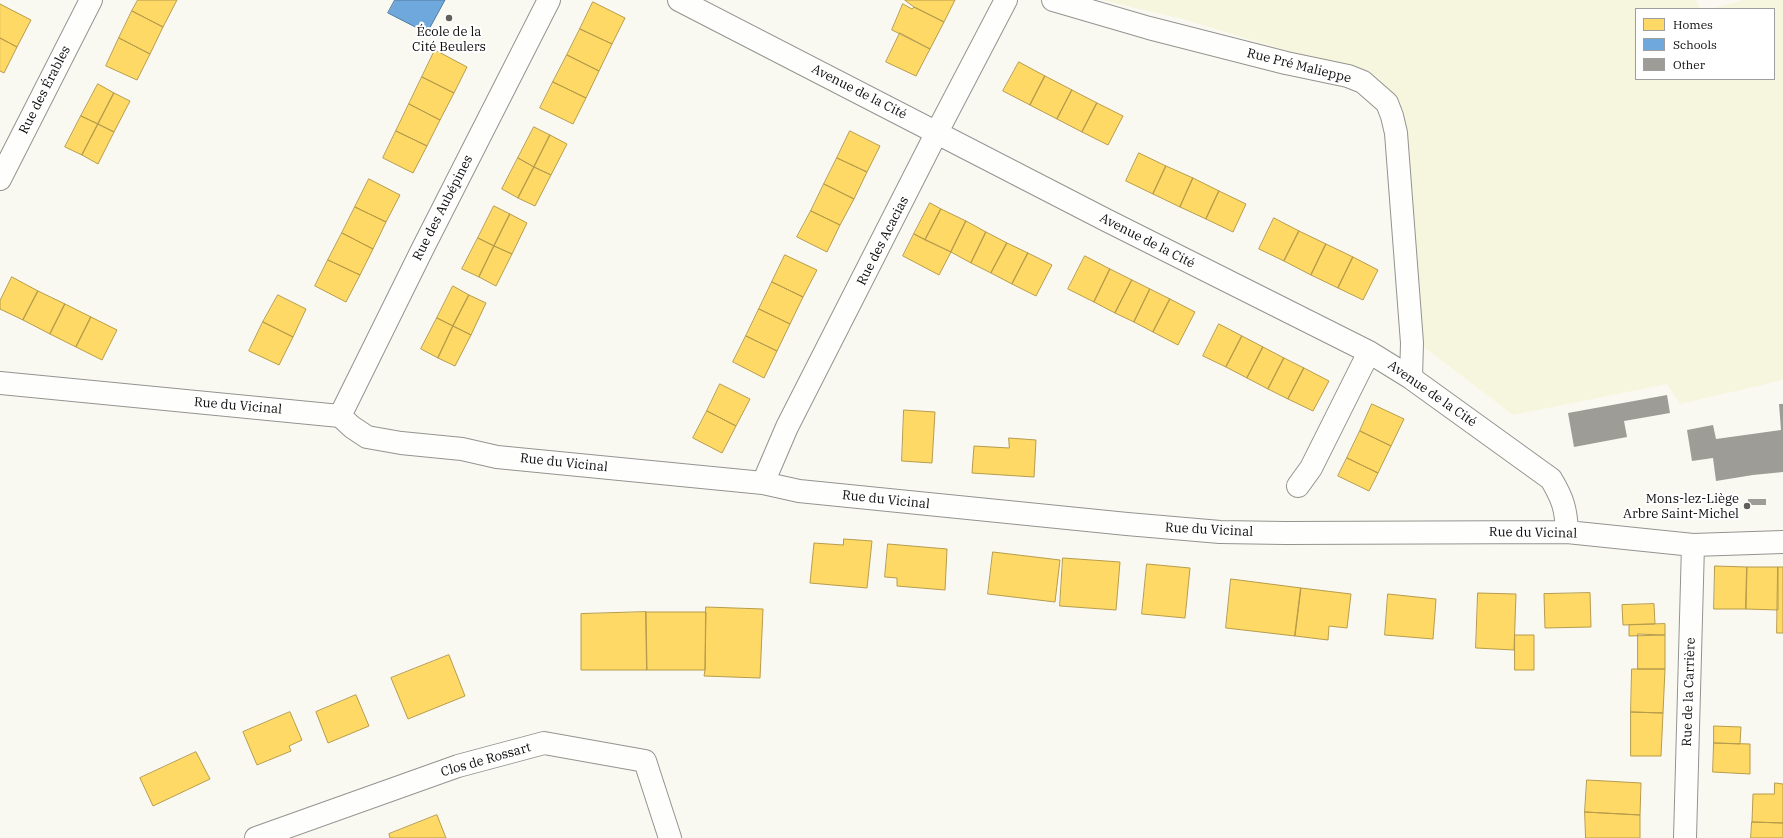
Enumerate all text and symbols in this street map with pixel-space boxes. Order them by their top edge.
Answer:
legend [1635,8,1775,80]
marker: École de la Cité Beulers [444,13,454,23]
text: Homes [1673,17,1713,32]
place label: École de la Cité Beulers [412,24,486,55]
text: Schools [1673,37,1717,52]
street label: Rue des Érables [16,43,74,137]
street label: Rue Pré Malieppe [1245,46,1353,86]
text: Other [1673,57,1705,72]
street label: Avenue de la Cité [809,61,909,123]
street label: Rue des Aubépines [410,153,476,263]
street label: Rue des Acacias [854,194,912,288]
street label: Avenue de la Cité [1097,210,1197,272]
street label: Avenue de la Cité [1385,358,1479,430]
street label: Rue du Vicinal [193,394,283,418]
street label: Rue du Vicinal [519,451,609,475]
street label: Rue du Vicinal [841,488,931,512]
place label: Mons-lez-Liège Arbre Saint-Michel [1623,491,1739,522]
marker: Mons-lez-Liège Arbre Saint-Michel [1742,501,1752,511]
street label: Rue du Vicinal [1165,520,1253,540]
street label: Rue du Vicinal [1489,524,1577,542]
street label: Rue de la Carrière [1679,637,1699,747]
street label: Clos de Rossart [439,740,533,780]

